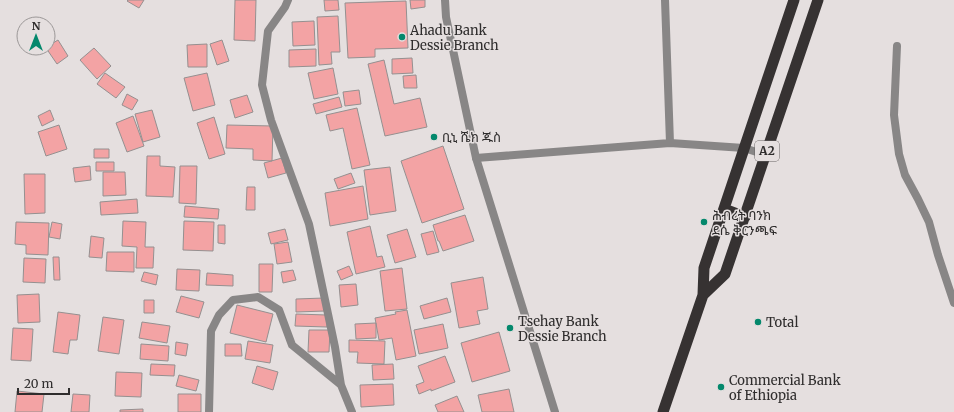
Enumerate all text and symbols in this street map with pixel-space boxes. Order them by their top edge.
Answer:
north arrow [16,16,56,56]
text: N [32,19,41,33]
place label: Ahadu Bank Dessie Branch [409,22,499,54]
marker: Ahadu Bank Dessie Branch [397,32,407,42]
place label: ቢኒ ሼክ ጁስ [442,129,501,146]
marker: ቢኒ ሼክ ጁስ [429,132,439,142]
road number: A2 [755,141,779,161]
place label: ሕብረት ባንክ ደሴ ቅርንጫፍ [712,207,777,239]
marker: ሕብረት ባንክ ደሴ ቅርንጫፍ [699,217,709,227]
place label: Tsehay Bank Dessie Branch [518,313,607,345]
place label: Total [766,314,798,331]
marker: Total [753,317,763,327]
marker: Tsehay Bank Dessie Branch [505,323,515,333]
scale bar [18,370,69,396]
place label: Commercial Bank of Ethiopia [729,372,841,404]
text: 20 m [24,376,53,391]
marker: Commercial Bank of Ethiopia [716,382,726,392]

